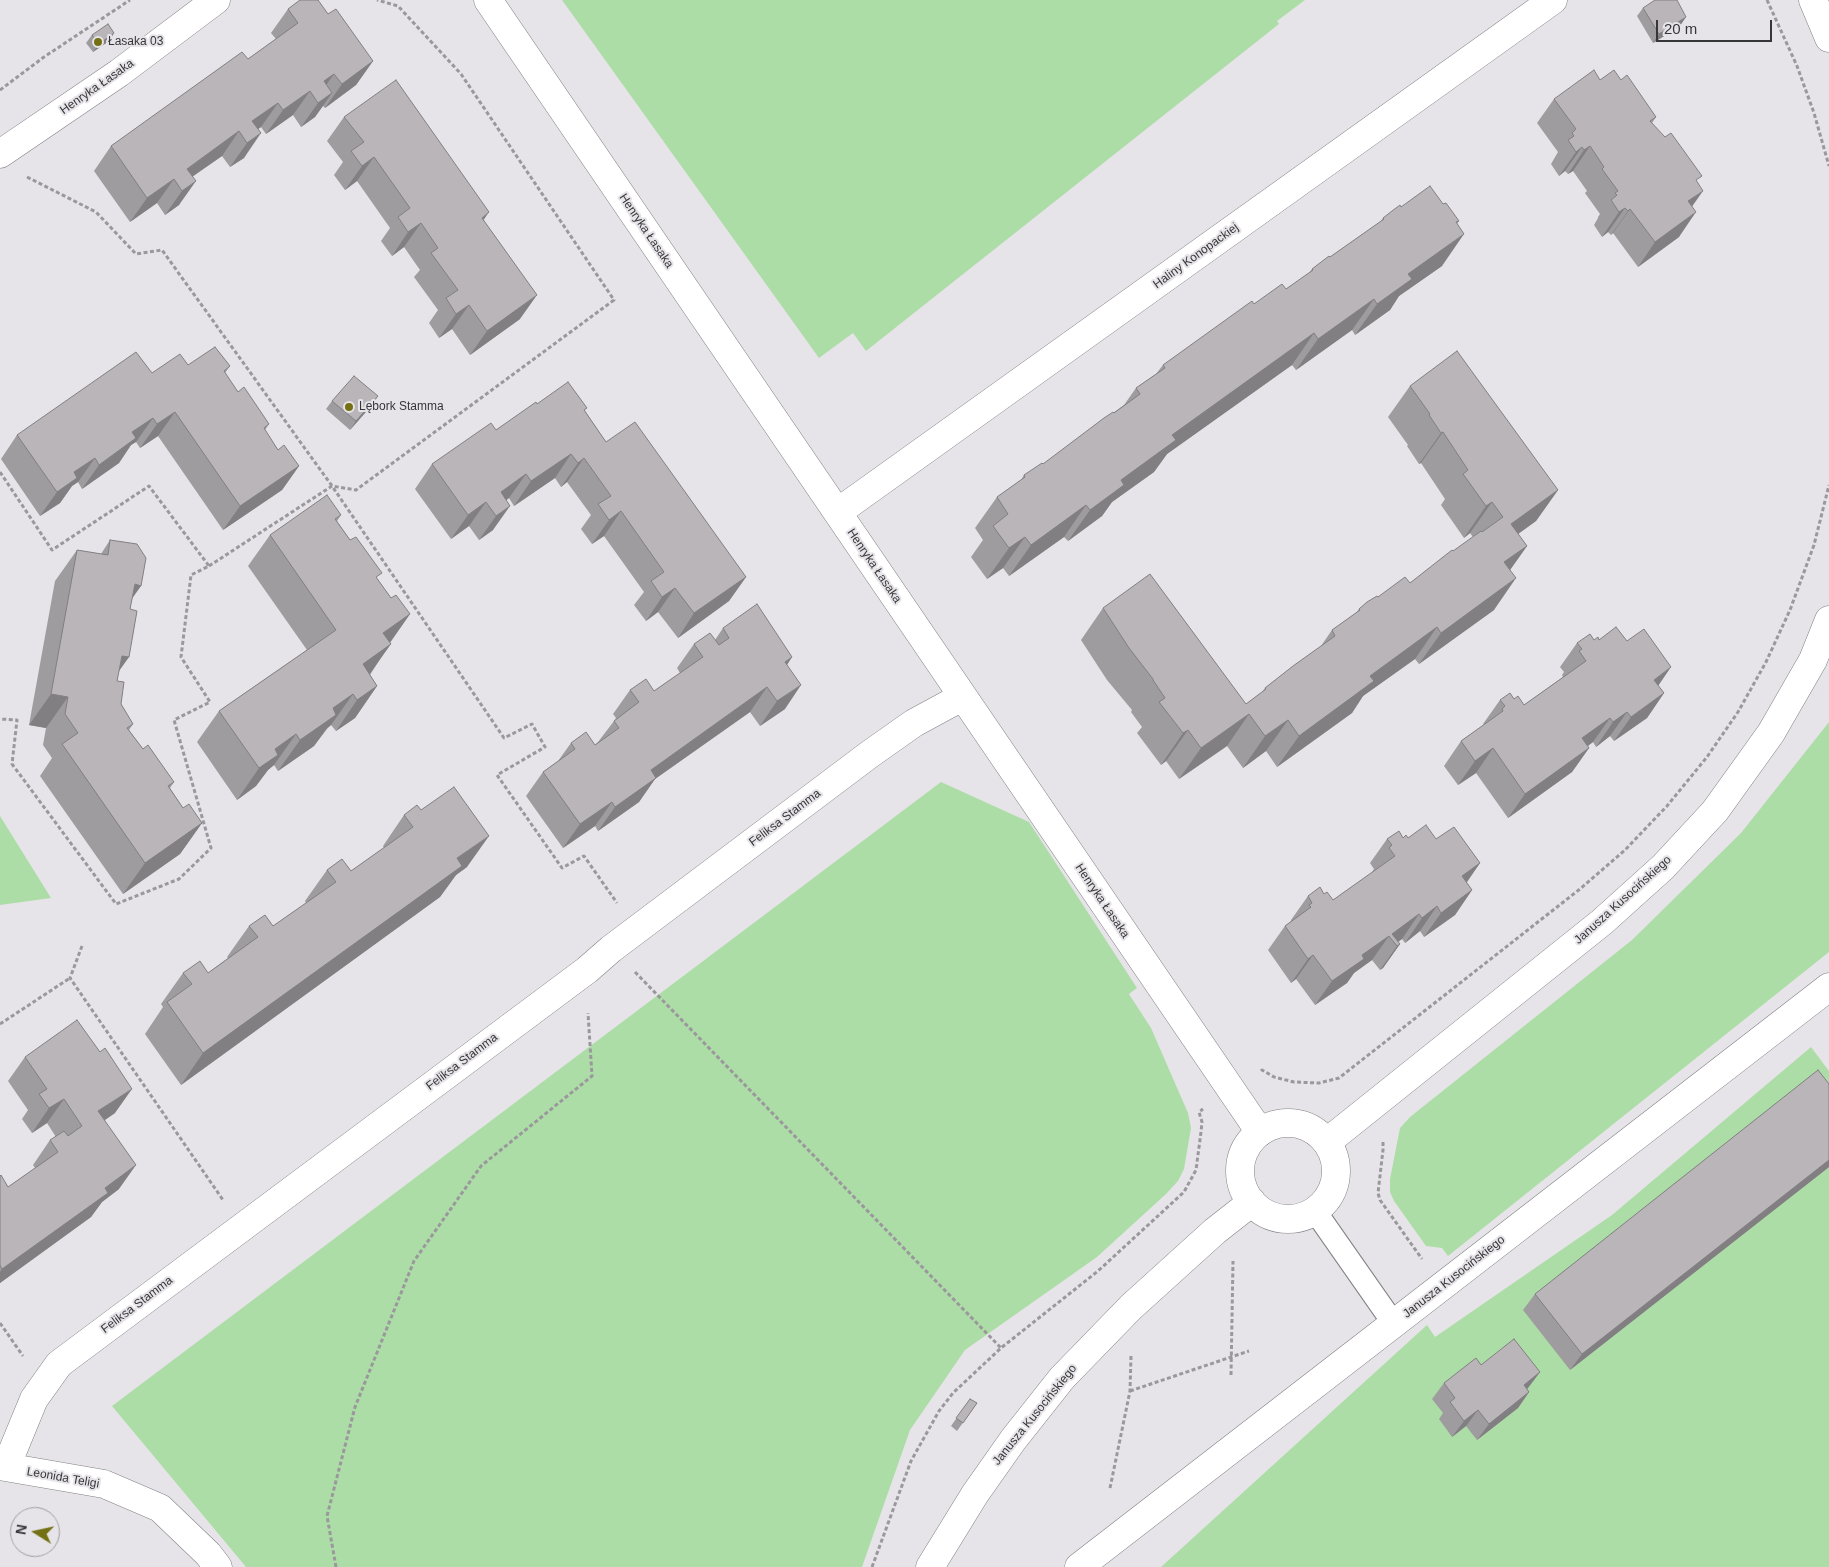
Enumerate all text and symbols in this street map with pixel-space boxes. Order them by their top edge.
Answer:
scale bar [1659,10,1775,42]
text: 20 m [1664,20,1697,37]
place label: Łasaka 03 [108,35,163,49]
marker: Łasaka 03 [92,36,104,48]
street label: Henryka Łasaka [57,56,137,118]
street label: Henryka Łasaka [616,191,676,271]
street label: Haliny Konopackiej [1150,220,1242,292]
place label: Lębork Stamma [359,400,444,414]
marker: Lębork Stamma [343,401,355,413]
street label: Henryka Łasaka [844,526,904,606]
street label: Feliksa Stamma [746,786,824,850]
street label: Janusza Kusocińskiego [1572,853,1674,947]
street label: Henryka Łasaka [1072,861,1132,941]
street label: Feliksa Stamma [423,1030,501,1094]
street label: Janusza Kusocińskiego [1400,1233,1508,1321]
street label: Feliksa Stamma [98,1273,176,1337]
street label: Janusza Kusocińskiego [990,1362,1080,1468]
street label: Leonida Teligi [26,1465,100,1491]
north arrow [10,1507,60,1557]
text: N [12,1523,30,1536]

